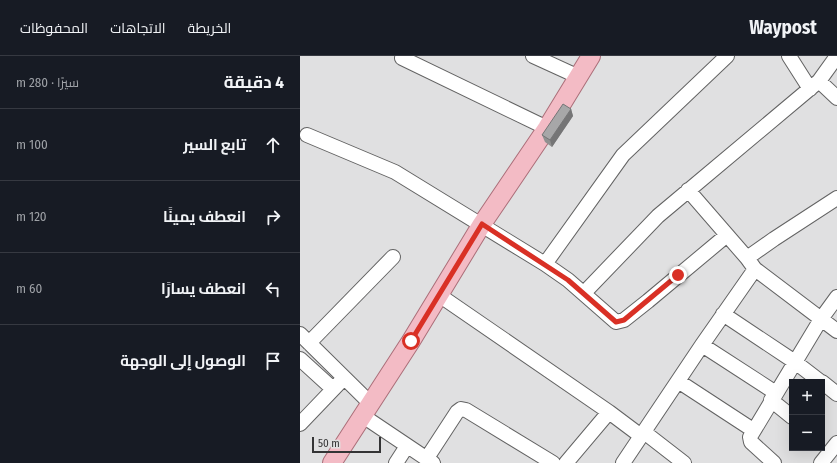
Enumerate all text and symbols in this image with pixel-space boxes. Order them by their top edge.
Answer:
text: Waypost [749,16,817,39]
text: المحفوظات [20,20,88,37]
text: الاتجاهات [110,20,166,37]
text: الخريطة [188,20,231,37]
text: 4 دقيقة [224,72,284,93]
text: سيرًا · 280 m [16,75,79,90]
icon: ahead [262,134,284,156]
text: تابع السير [183,136,246,154]
text: 100 m [16,137,48,152]
icon: right [262,206,284,228]
text: انعطف يمينًا [163,208,246,226]
text: 120 m [16,209,47,224]
route end [669,266,687,284]
icon: left [262,278,284,300]
text: انعطف يسارًا [161,280,246,298]
text: 60 m [16,281,42,296]
route start [402,332,420,350]
icon: arrive [262,350,284,372]
text: الوصول إلى الوجهة [120,352,246,370]
map controls [789,379,825,451]
button: + [789,379,825,415]
button: − [789,415,825,451]
scale bar [312,435,381,454]
text: 50 m [318,437,340,450]

